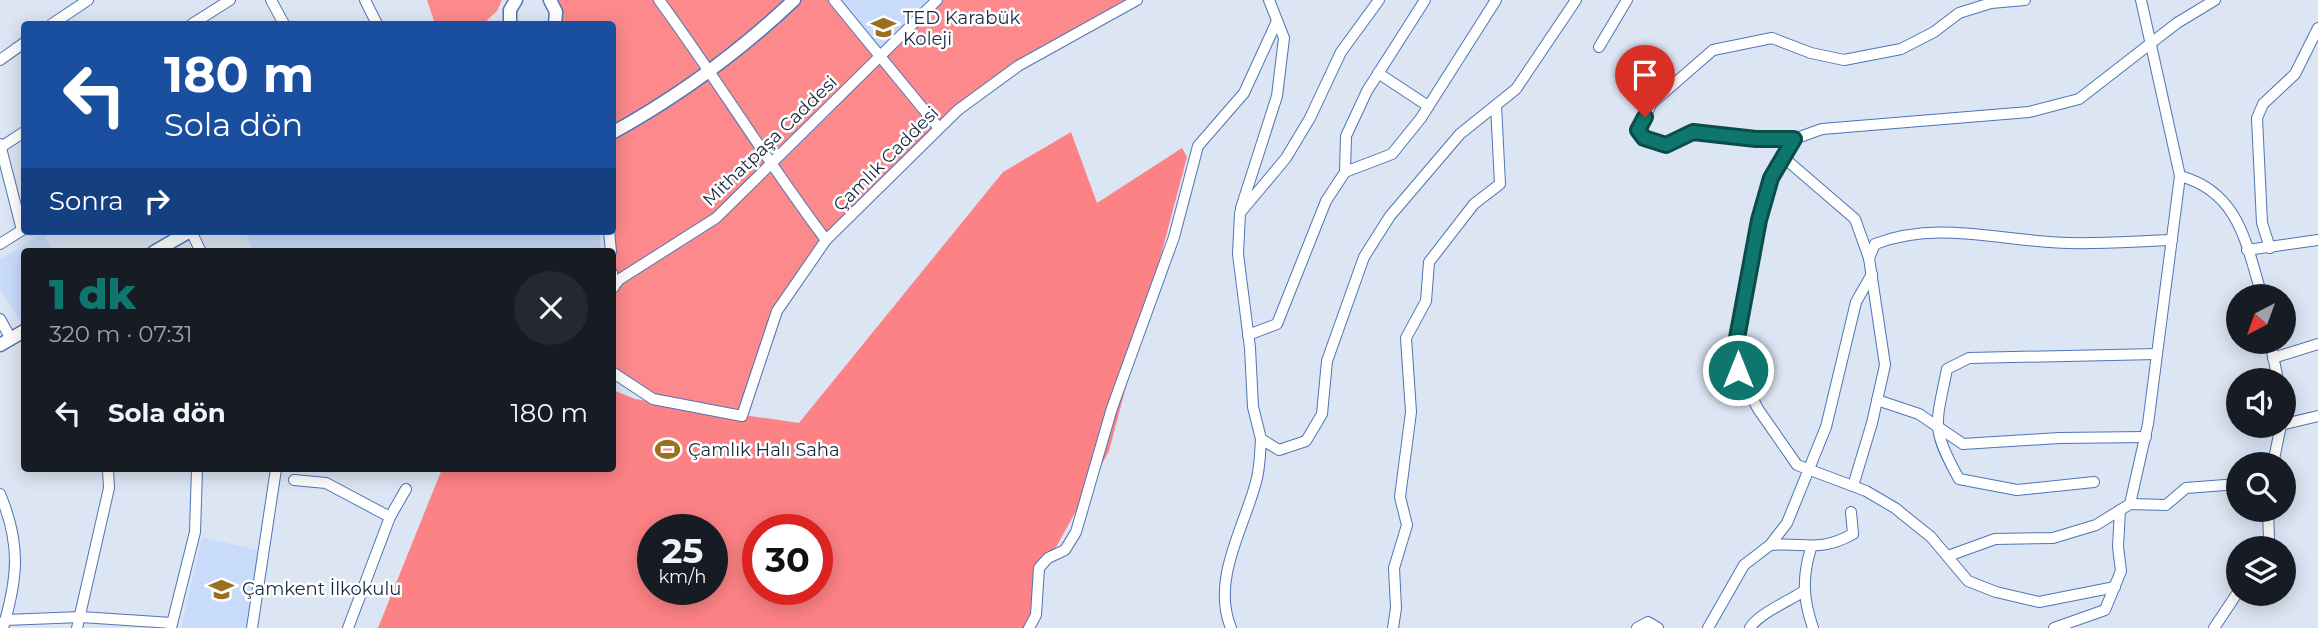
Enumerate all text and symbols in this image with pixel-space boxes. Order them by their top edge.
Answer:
place label: TED Karabük Koleji [903,7,1021,50]
school or university icon: TED Karabük Koleji [869,14,897,42]
text: 180 m [164,45,314,104]
pin [1615,45,1675,117]
icon: left [49,49,140,140]
icon: arrive [1626,56,1664,94]
street label: Mithatpaşa Caddesi [698,71,842,211]
street label: Çamlık Caddesi [829,102,943,216]
text: Sola dön [164,105,303,144]
icon: right [138,182,176,220]
text: Sonra [49,185,124,217]
text: 1 dk [49,268,136,320]
button: close [514,271,588,345]
north arrow [2226,284,2296,354]
map controls [2226,284,2296,606]
text: 320 m · 07:31 [49,320,193,348]
position arrow [1701,333,1775,407]
button: sound [2226,368,2296,438]
icon: left [49,394,87,432]
text: Sola dön [108,397,226,429]
text: 180 m [510,397,588,429]
sports icon: Çamlık Halı Saha [654,436,682,464]
place label: Çamlık Halı Saha [688,439,840,461]
button: search [2226,452,2296,522]
speed limit sign: 30 [742,514,833,605]
text: 25 [662,529,703,572]
button: layers [2226,536,2296,606]
text: km/h [658,566,707,588]
school or university icon: Çamkent İlkokulu [208,575,236,603]
place label: Çamkent İlkokulu [242,578,401,600]

